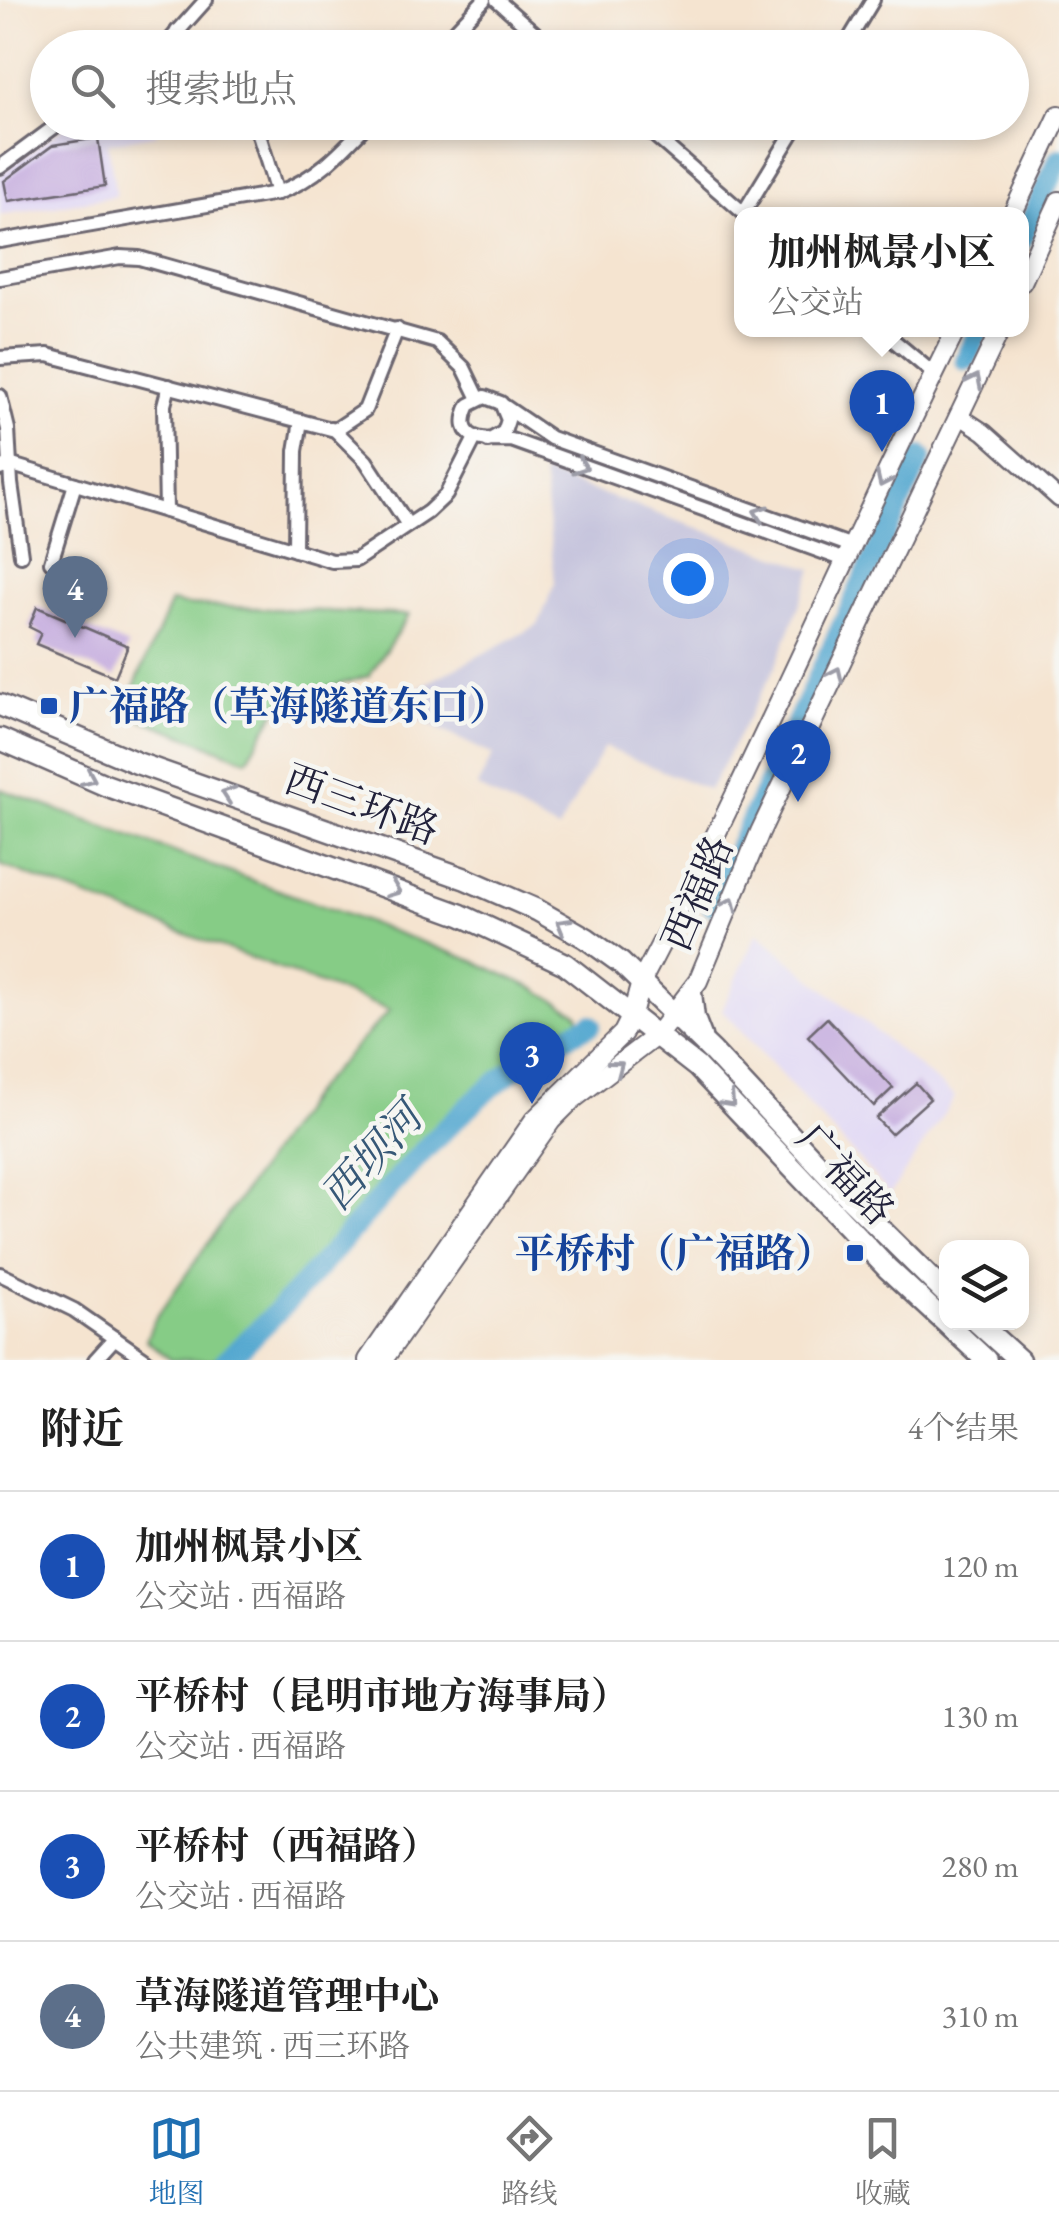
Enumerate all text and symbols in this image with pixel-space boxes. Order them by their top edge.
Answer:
search box [30,30,1029,140]
icon: search [65,58,120,113]
text: 搜索地点 [145,64,297,113]
popup [734,207,1029,337]
text: 加州枫景小区 [767,227,996,276]
text: 公交站 [767,281,864,323]
pin: 1 [850,370,914,452]
one-way arrow [963,373,982,391]
one-way arrow [571,454,589,474]
one-way arrow [876,470,896,488]
one-way arrow [753,504,770,525]
your location [663,553,714,604]
pin: 4 [42,556,108,638]
one-way arrow [824,667,844,685]
place label: 广福路（草海隧道东口） [69,680,509,732]
marker: 广福路（草海隧道东口） [38,695,60,717]
pin: 2 [766,720,830,802]
street label: 西三环路 [278,752,446,856]
one-way arrow [79,766,97,786]
one-way arrow [221,785,238,806]
street label: 西福路 [650,828,744,958]
one-way arrow [385,878,402,899]
one-way arrow [719,896,739,913]
one-way arrow [556,918,574,937]
pin: 3 [500,1022,564,1104]
one-way arrow [606,1061,624,1078]
water label: 西坝河 [309,1086,439,1222]
one-way arrow [717,1089,735,1108]
street label: 广福路 [786,1112,906,1236]
place label: 平桥村（广福路） [515,1227,835,1279]
map controls [939,1240,1029,1330]
button: layers [939,1240,1029,1330]
marker: 平桥村（广福路） [844,1242,866,1264]
text: 附近 [40,1401,124,1456]
text: 4个结果 [908,1407,1019,1449]
text: 加州枫景小区 [135,1521,363,1570]
text: 1 [64,1545,81,1587]
text: 120 m [942,1545,1019,1587]
text: 公交站 · 西福路 [135,1575,346,1617]
text: 平桥村（昆明市地方海事局） [135,1671,629,1720]
text: 2 [64,1695,81,1737]
text: 130 m [942,1695,1019,1737]
text: 公交站 · 西福路 [135,1725,346,1767]
text: 平桥村（西福路） [135,1821,439,1870]
text: 3 [64,1845,81,1887]
text: 280 m [942,1845,1019,1887]
text: 公交站 · 西福路 [135,1875,346,1917]
text: 草海隧道管理中心 [135,1971,439,2020]
text: 4 [64,1995,81,2037]
text: 310 m [942,1995,1019,2037]
text: 公共建筑 · 西三环路 [135,2025,410,2067]
tab: 地图 [148,2111,205,2211]
tab: 路线 [501,2111,558,2211]
tab: 收藏 [854,2111,911,2211]

